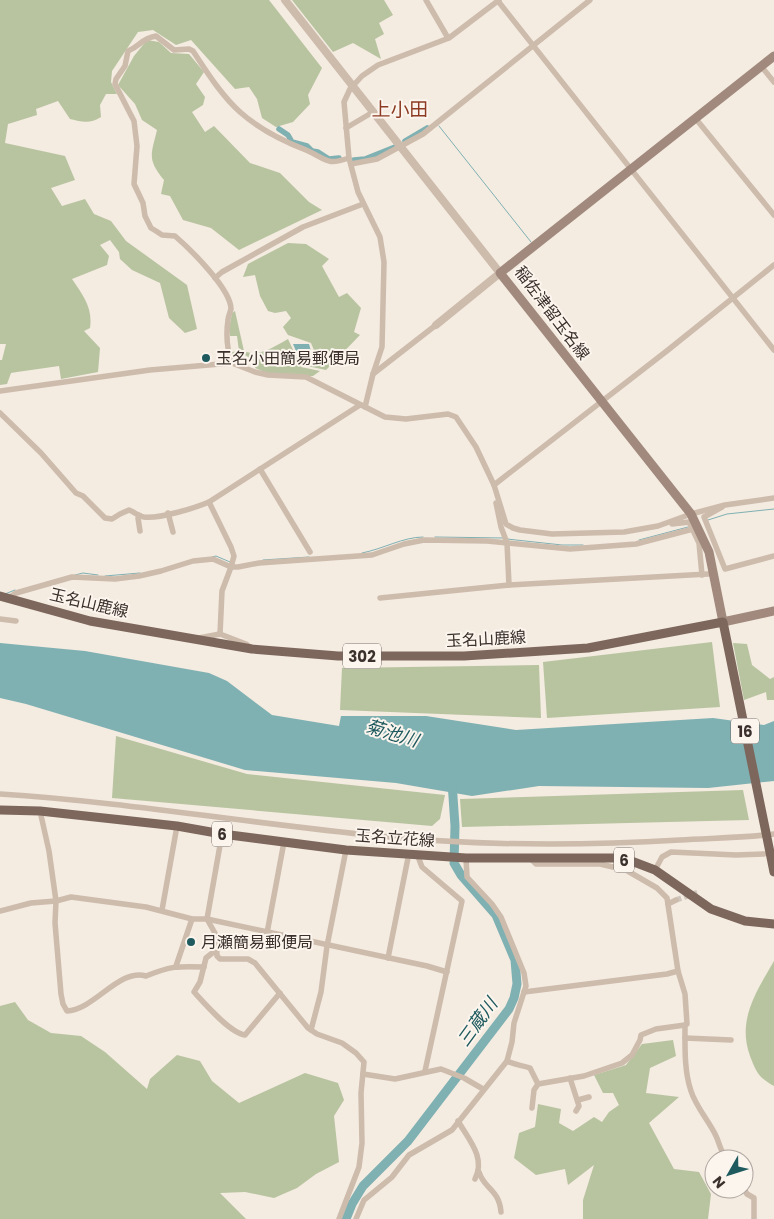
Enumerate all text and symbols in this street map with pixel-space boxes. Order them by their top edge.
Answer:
district label: 上小田 [371,96,429,123]
street label: 稲佐津留玉名線 [509,261,595,365]
place label: 玉名小田簡易郵便局 [216,347,360,370]
marker: 玉名小田簡易郵便局 [200,352,212,364]
street label: 玉名山鹿線 [47,583,131,623]
street label: 玉名山鹿線 [445,625,527,653]
road number: 302 [343,644,381,668]
water label: 菊池川 [363,713,423,753]
road number: 16 [731,718,759,744]
road number: 6 [212,822,232,846]
street label: 玉名立花線 [354,824,436,852]
road number: 6 [614,848,634,872]
place label: 月瀬簡易郵便局 [201,931,313,954]
marker: 月瀬簡易郵便局 [185,936,197,948]
water label: 三蔵川 [451,991,504,1051]
north arrow [704,1149,754,1199]
text: N [708,1172,730,1193]

